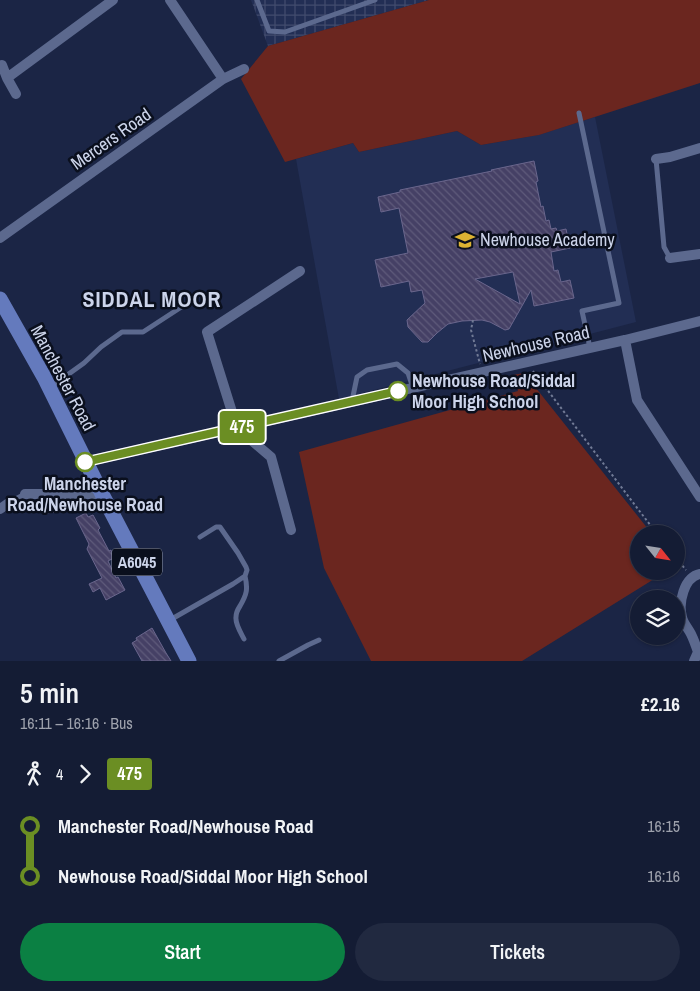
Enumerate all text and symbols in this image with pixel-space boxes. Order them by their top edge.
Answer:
street label: Mercers Road [66,102,156,175]
place label: Newhouse Academy [480,227,615,252]
school or university icon: Newhouse Academy [454,229,476,251]
district label: SIDDAL MOOR [83,284,221,314]
street label: Newhouse Road [480,319,592,368]
street label: Manchester Road [25,320,102,435]
place label: Newhouse Road/Siddal Moor High School [412,368,575,414]
marker: Newhouse Road/Siddal Moor High School [388,381,408,401]
line badge: 475 [213,411,271,443]
text: 475 [230,414,254,439]
marker: Manchester Road/Newhouse Road [75,452,95,472]
place label: Manchester Road/Newhouse Road [7,471,163,517]
north arrow [630,525,685,580]
map controls [630,525,685,645]
road number: A6045 [112,548,162,576]
button: layers [630,590,685,645]
text: 5 min [20,674,79,712]
text: £2.16 [641,691,680,717]
text: 16:11 – 16:16 · Bus [20,712,133,734]
icon: walk [20,760,48,788]
icon: forward [71,760,99,788]
text: 475 [117,761,142,786]
text: 4 [56,763,63,785]
text: Manchester Road/Newhouse Road [58,813,313,839]
text: 16:15 [647,815,680,837]
text: Newhouse Road/Siddal Moor High School [58,863,368,889]
text: 16:16 [647,865,680,887]
button: Start [20,923,345,981]
button: Tickets [355,923,680,981]

